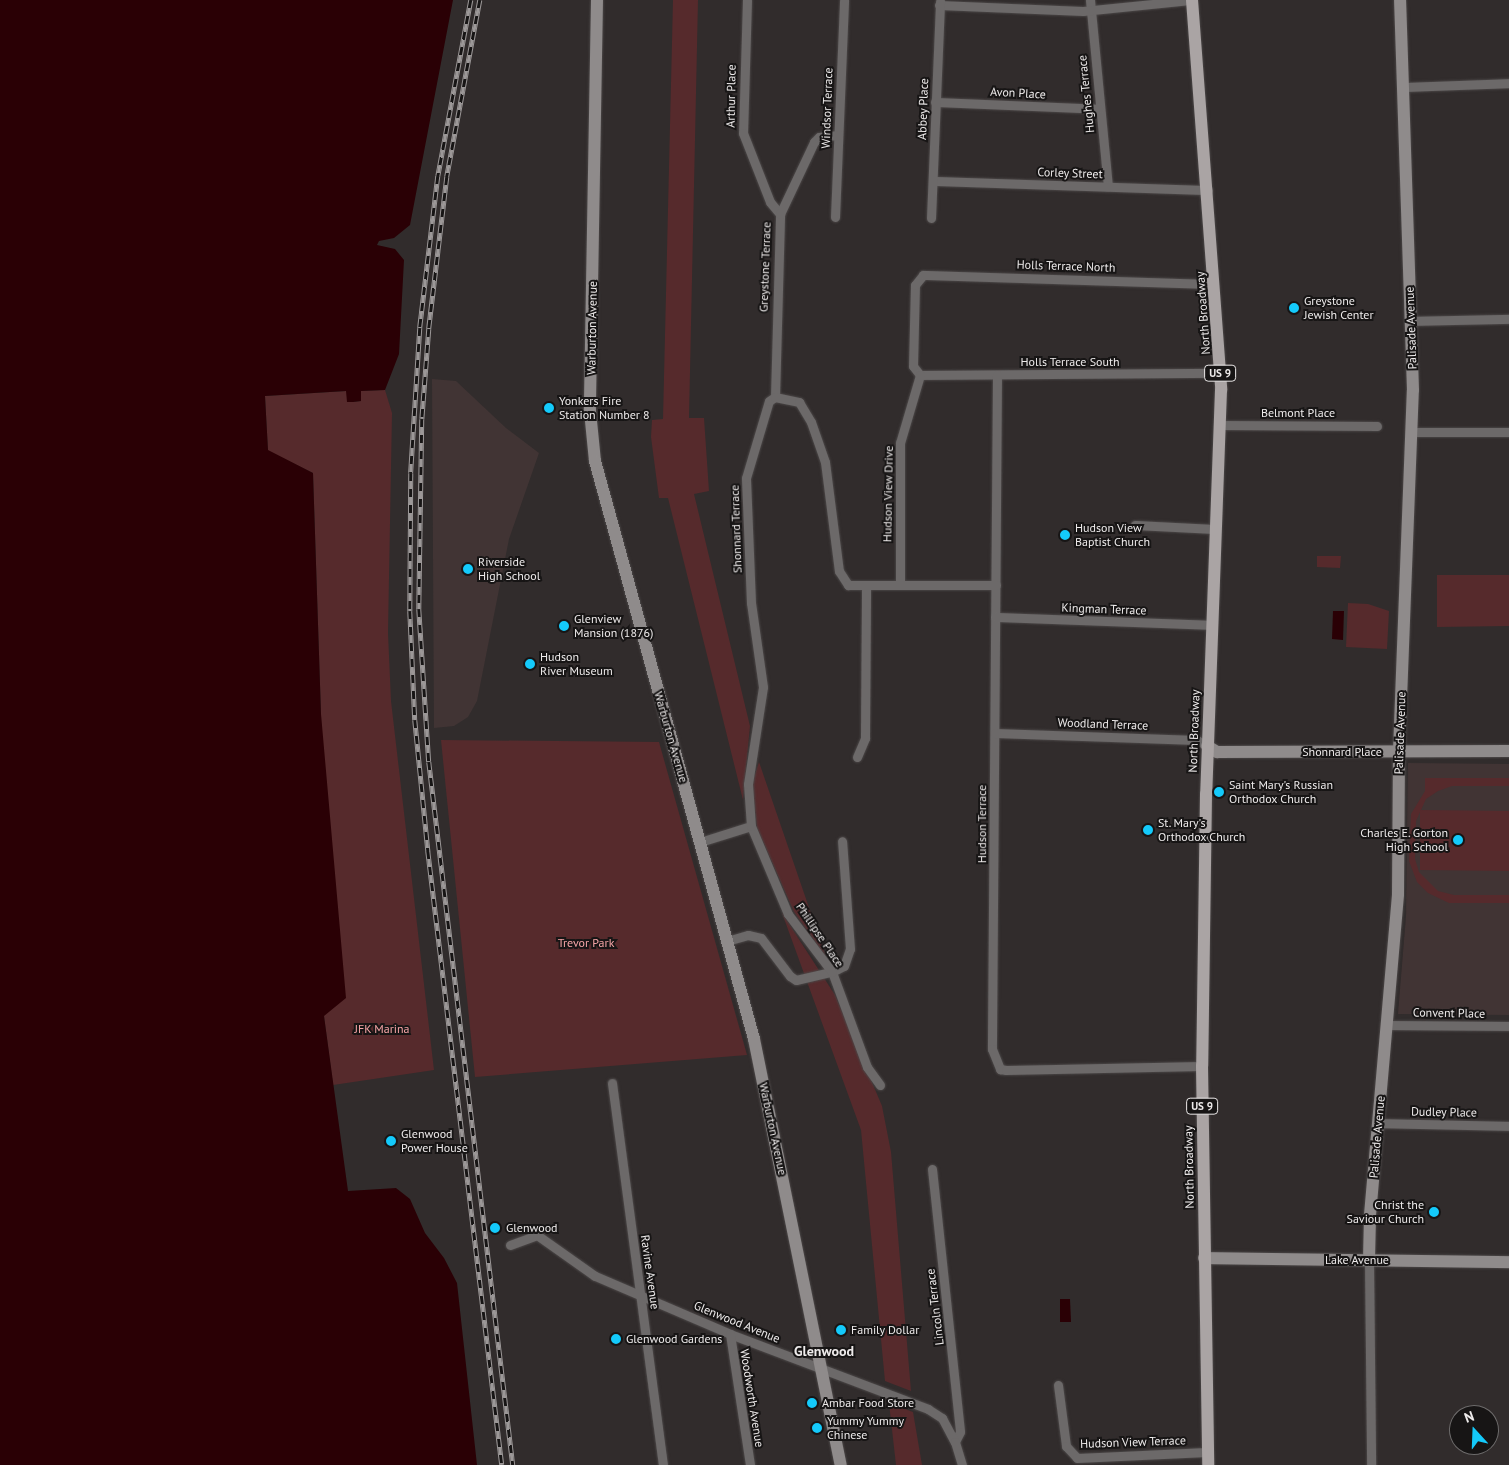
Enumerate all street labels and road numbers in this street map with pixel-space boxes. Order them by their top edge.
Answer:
street label: Hughes Terrace [1075,54,1097,134]
street label: Arthur Place [723,64,739,128]
street label: Windsor Terrace [818,67,836,149]
street label: Abbey Place [915,78,931,140]
street label: Avon Place [990,84,1046,102]
street label: Corley Street [1037,165,1103,181]
street label: Greystone Terrace [756,221,774,313]
street label: Holls Terrace North [1016,257,1116,275]
street label: North Broadway [1193,271,1213,355]
street label: Warburton Avenue [584,281,600,375]
street label: Palisade Avenue [1402,286,1420,370]
street label: Holls Terrace South [1020,355,1120,369]
road number: US 9 [1204,364,1236,382]
street label: Belmont Place [1261,406,1335,420]
street label: Hudson View Drive [880,445,896,543]
street label: Shonnard Terrace [727,484,745,574]
street label: Kingman Terrace [1061,600,1147,618]
street label: North Broadway [1185,689,1203,773]
street label: Warburton Avenue [651,690,691,784]
street label: Palisade Avenue [1391,691,1409,775]
street label: Woodland Terrace [1057,715,1149,733]
street label: Shonnard Place [1302,745,1382,759]
street label: Hudson Terrace [975,785,989,863]
street label: Phillipse Place [793,900,847,970]
street label: Convent Place [1413,1005,1485,1021]
street label: Warburton Avenue [756,1081,790,1177]
street label: Palisade Avenue [1366,1095,1388,1179]
road number: US 9 [1186,1098,1218,1114]
street label: Dudley Place [1411,1104,1477,1120]
street label: North Broadway [1181,1125,1197,1209]
street label: Ravine Avenue [638,1234,662,1310]
street label: Lake Avenue [1325,1253,1389,1267]
street label: Lincoln Terrace [923,1268,947,1346]
street label: Glenwood Avenue [692,1298,782,1346]
street label: Woodworth Avenue [737,1348,767,1448]
street label: Hudson View Terrace [1079,1433,1187,1451]

